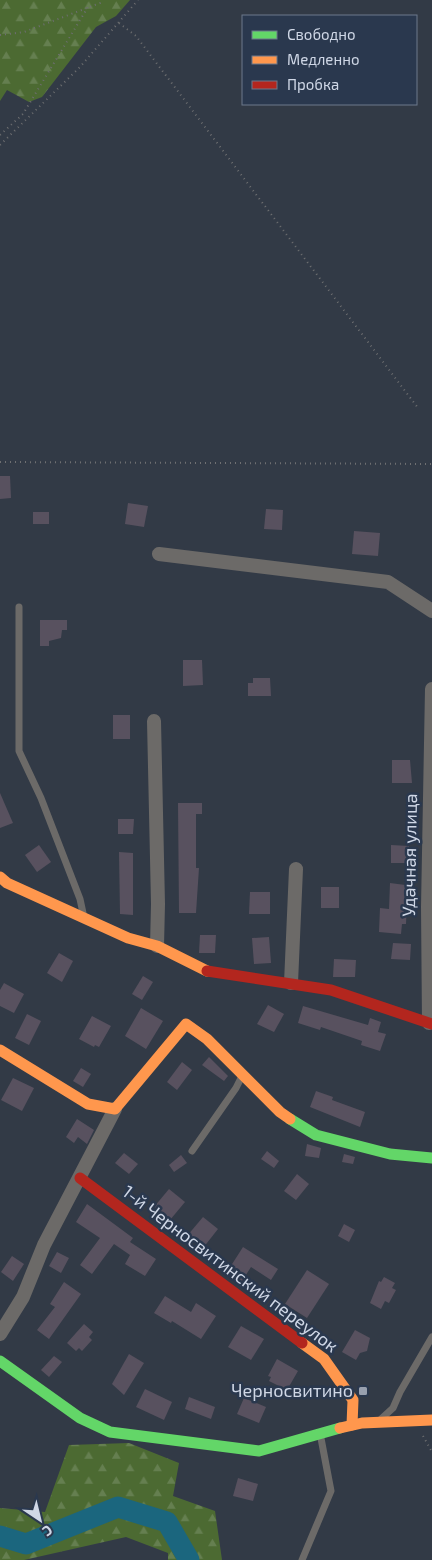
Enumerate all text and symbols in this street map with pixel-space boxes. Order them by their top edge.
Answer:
legend [242,15,417,105]
text: Свободно [287,25,356,43]
text: Медленно [287,50,360,68]
text: Пробка [287,75,339,93]
street label: Удачная улица [397,793,421,917]
street label: 1-й Черносвитинский переулок [118,1180,343,1357]
place label: Черносвитино [231,1379,353,1401]
marker: Черносвитино [357,1385,369,1397]
north arrow [15,1495,65,1545]
text: С [39,1522,56,1540]

